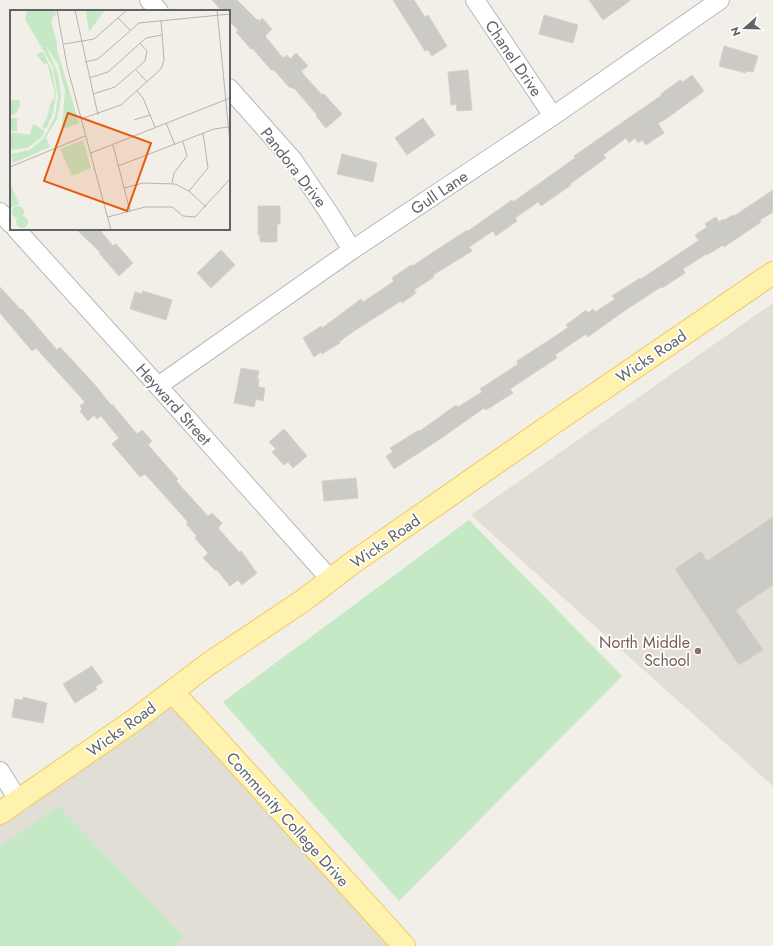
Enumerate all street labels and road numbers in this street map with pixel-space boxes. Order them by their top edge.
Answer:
street label: Chanel Drive [480,15,548,101]
street label: Pandora Drive [255,122,332,212]
street label: Gull Lane [406,165,472,220]
street label: Wicks Road [611,324,691,388]
street label: Heyward Street [131,358,217,450]
street label: Wicks Road [346,509,425,574]
street label: Wicks Road [82,696,161,762]
street label: Community College Drive [221,747,354,892]

